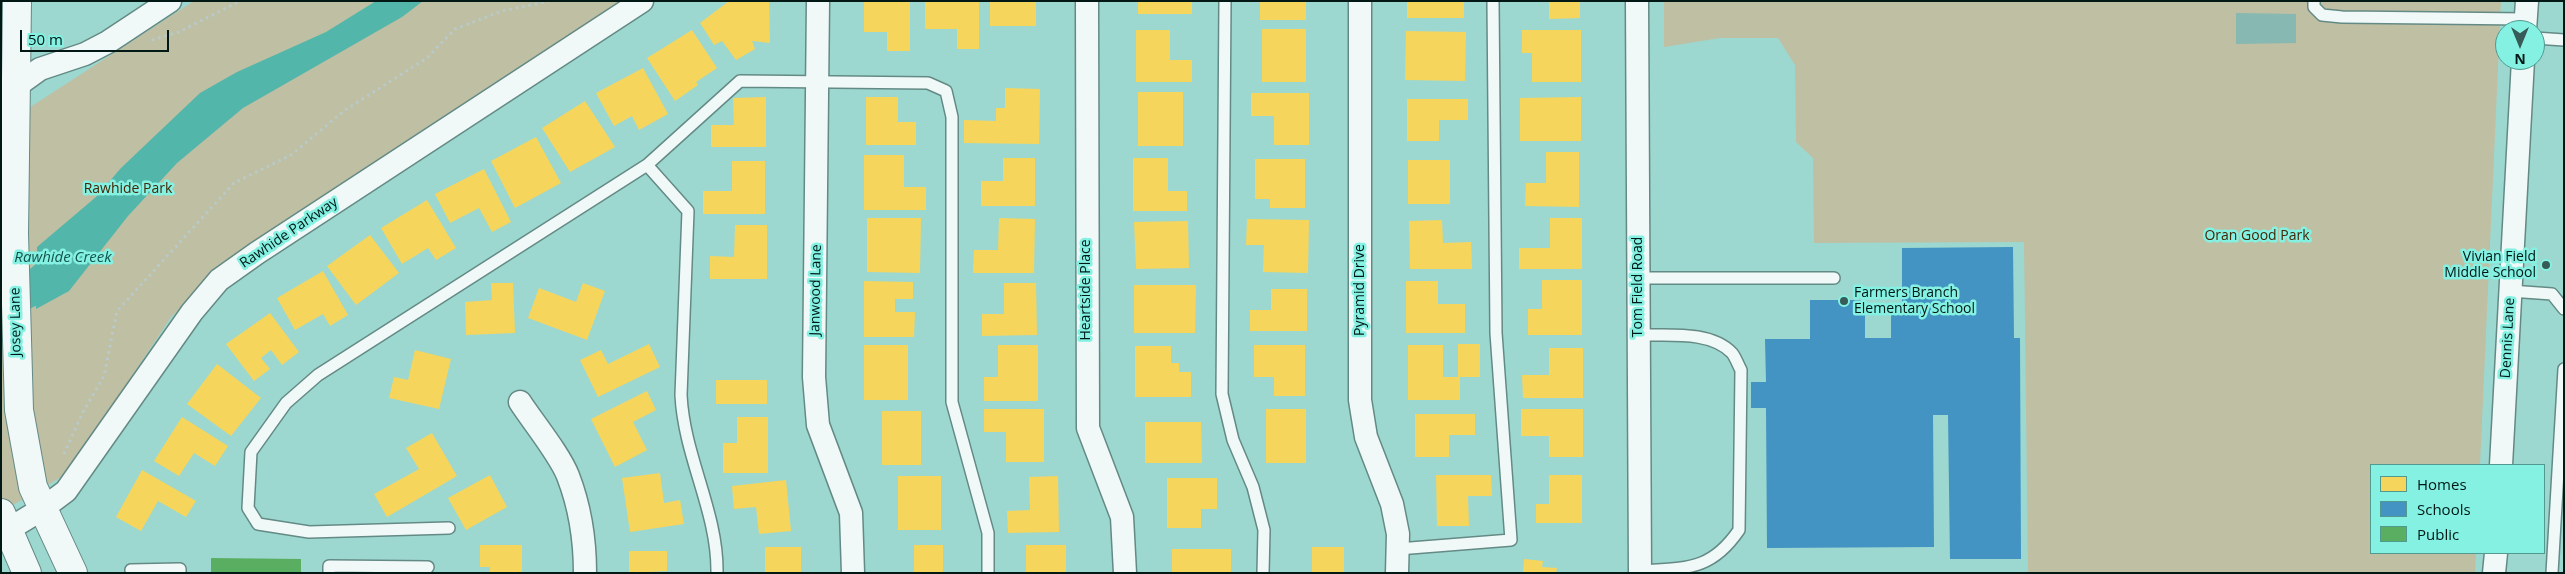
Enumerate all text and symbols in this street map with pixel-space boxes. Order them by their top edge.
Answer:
scale bar [22,20,171,52]
north arrow [2495,20,2545,70]
text: 50 m [28,29,63,49]
text: N [2514,50,2526,69]
park label: Rawhide Park [84,181,172,197]
street label: Rawhide Parkway [237,194,341,272]
park label: Oran Good Park [2204,228,2310,244]
street label: Tom Field Road [1630,237,1646,337]
street label: Heartside Place [1078,239,1094,341]
street label: Janwood Lane [807,244,825,336]
street label: Pyramid Drive [1352,244,1368,336]
water label: Rawhide Creek [14,249,112,267]
place label: Vivian Field Middle School [2444,249,2536,282]
marker: Vivian Field Middle School [2540,259,2552,271]
place label: Farmers Branch Elementary School [1854,285,1975,318]
street label: Josey Lane [7,287,25,357]
marker: Farmers Branch Elementary School [1838,295,1850,307]
street label: Dennis Lane [2498,297,2518,379]
legend [2370,464,2545,554]
text: Homes [2417,474,2467,494]
text: Schools [2417,499,2471,519]
text: Public [2417,524,2459,544]

